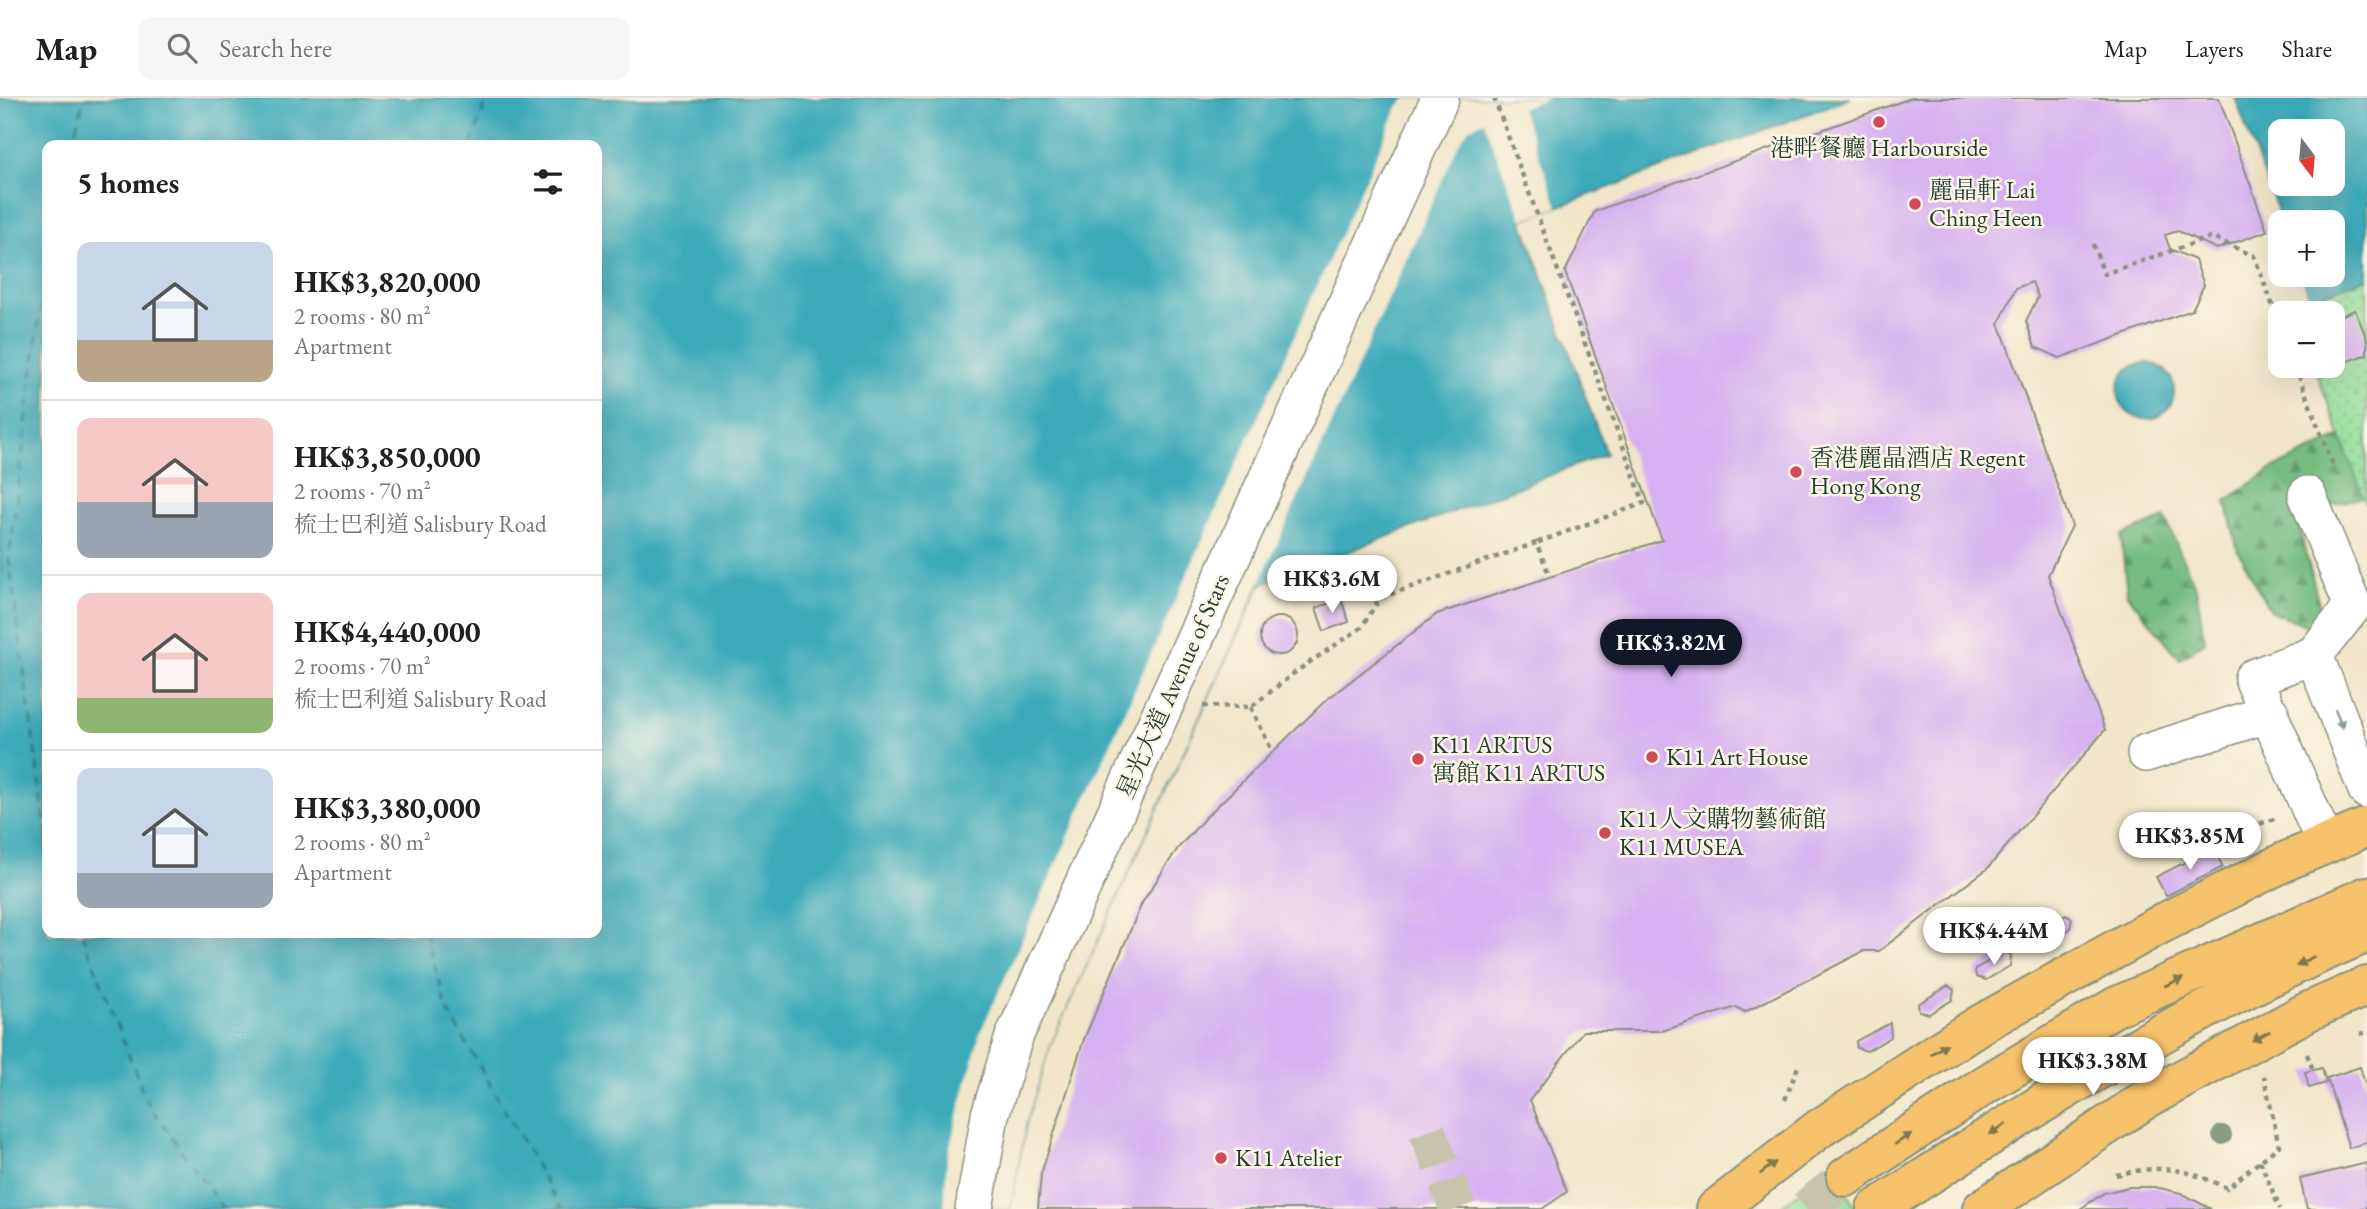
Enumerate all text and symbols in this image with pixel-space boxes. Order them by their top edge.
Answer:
search box [139,17,629,80]
text: Map [35,27,97,70]
icon: search [163,29,201,67]
text: Search here [219,31,332,65]
text: Map [2104,33,2147,64]
text: Layers [2185,33,2244,64]
text: Share [2282,33,2332,64]
marker: 港畔餐廳 Harbourside [1871,114,1887,130]
north arrow [2268,119,2345,196]
map controls [2268,119,2345,378]
place label: 港畔餐廳 Harbourside [1770,132,1988,163]
text: 5 homes [77,163,179,202]
icon: filters [529,163,567,201]
place label: 麗晶軒 Lai Ching Heen [1929,174,2043,233]
marker: 麗晶軒 Lai Ching Heen [1907,196,1923,212]
button: + [2268,210,2345,287]
text: HK$3,820,000 [294,262,481,301]
icon: home [133,270,217,354]
text: 2 rooms · 80 m² [294,301,431,331]
button: − [2268,301,2345,378]
text: Apartment [294,331,392,361]
text: HK$3,850,000 [294,437,481,476]
place label: 香港麗晶酒店 Regent Hong Kong [1810,442,2026,501]
icon: home [133,446,217,530]
marker: 香港麗晶酒店 Regent Hong Kong [1788,464,1804,480]
text: 2 rooms · 70 m² [294,476,431,506]
text: 梳士巴利道 Salisbury Road [294,509,547,539]
pin: HK$3.6M [1267,556,1397,615]
text: HK$3.6M [1283,563,1381,593]
street label: 星光大道 Avenue of Stars [1109,569,1236,803]
text: HK$4,440,000 [294,612,481,651]
pin: HK$3.82M [1599,620,1743,679]
icon: home [133,621,217,705]
text: HK$3.82M [1616,627,1726,657]
text: 2 rooms · 70 m² [294,651,431,681]
text: 梳士巴利道 Salisbury Road [294,684,547,714]
one-way arrow [2334,708,2345,729]
place label: K11 ARTUS 寓館 K11 ARTUS [1432,729,1605,788]
place label: K11 Art House [1666,741,1808,772]
marker: K11 Art House [1644,749,1660,765]
marker: K11 ARTUS 寓館 K11 ARTUS [1410,751,1426,767]
text: HK$3,380,000 [294,788,481,827]
icon: home [133,796,217,880]
place label: K11人文購物藝術館 K11 MUSEA [1619,803,1826,862]
pin: HK$3.85M [2118,812,2262,872]
text: HK$3.85M [2135,820,2245,850]
marker: K11人文購物藝術館 K11 MUSEA [1597,825,1613,841]
text: 2 rooms · 80 m² [294,827,431,857]
text: Apartment [294,857,392,887]
pin: HK$4.44M [1922,908,2066,967]
text: HK$4.44M [1939,915,2049,945]
one-way arrow [2295,955,2315,966]
one-way arrow [2164,976,2184,988]
one-way arrow [2251,1030,2271,1042]
pin: HK$3.38M [2021,1038,2165,1097]
one-way arrow [1930,1043,1949,1056]
text: HK$3.38M [2038,1045,2148,1075]
one-way arrow [1989,1122,2007,1136]
one-way arrow [1894,1132,1912,1146]
place label: K11 Atelier [1235,1142,1342,1173]
marker: K11 Atelier [1213,1150,1229,1166]
one-way arrow [1759,1162,1777,1176]

